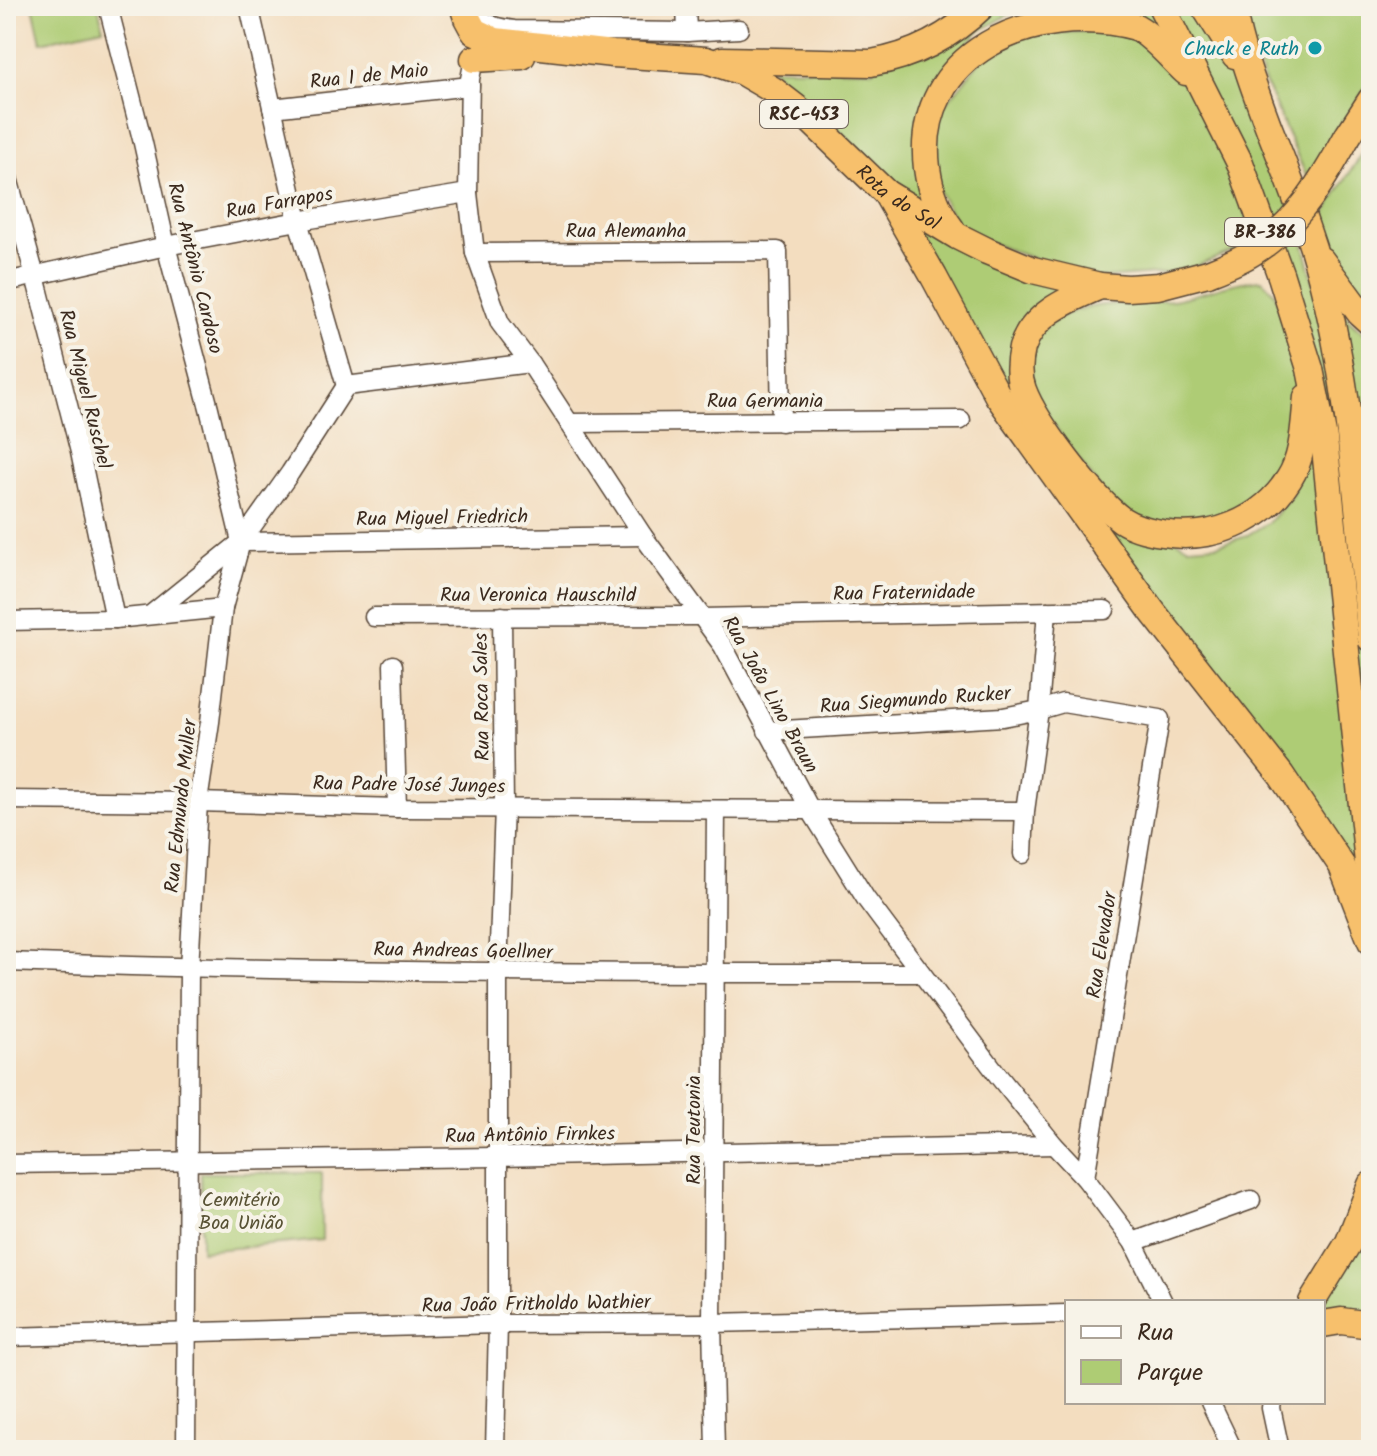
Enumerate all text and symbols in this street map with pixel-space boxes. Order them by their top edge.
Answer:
place label: Chuck e Ruth [1184,34,1299,66]
marker: Chuck e Ruth [1306,39,1324,57]
street label: Rua 1 de Maio [308,55,430,99]
road number: RSC-453 [760,100,848,128]
street label: Rota do Sol [847,158,946,240]
street label: Rua Farrapos [223,179,336,229]
street label: Rua Antônio Cardoso [157,180,231,357]
street label: Rua Alemanha [566,216,686,248]
road number: BR-386 [1225,218,1305,246]
street label: Rua Miguel Ruschel [49,306,119,473]
street label: Rua Germania [707,386,823,418]
street label: Rua Miguel Friedrich [356,502,528,536]
street label: Rua Fraternidade [833,577,975,611]
street label: Rua Veronica Hauschild [440,580,637,612]
street label: Rua João Lino Braun [713,610,826,780]
street label: Rua Roca Sales [466,632,500,761]
street label: Rua Siegmundo Rucker [819,678,1013,724]
street label: Rua Edmundo Muller [157,716,207,895]
street label: Rua Padre José Junges [312,768,506,804]
street label: Rua Elevador [1079,888,1127,1001]
street label: Rua Andreas Goellner [373,934,554,970]
street label: Rua Teutonia [679,1075,711,1185]
street label: Rua Antônio Firnkes [445,1119,616,1153]
park label: Cemitério Boa União [198,1185,284,1240]
street label: Rua João Fritholdo Wathier [421,1287,652,1323]
legend [1065,1300,1325,1404]
text: Rua [1137,1314,1174,1353]
text: Parque [1137,1354,1203,1393]

